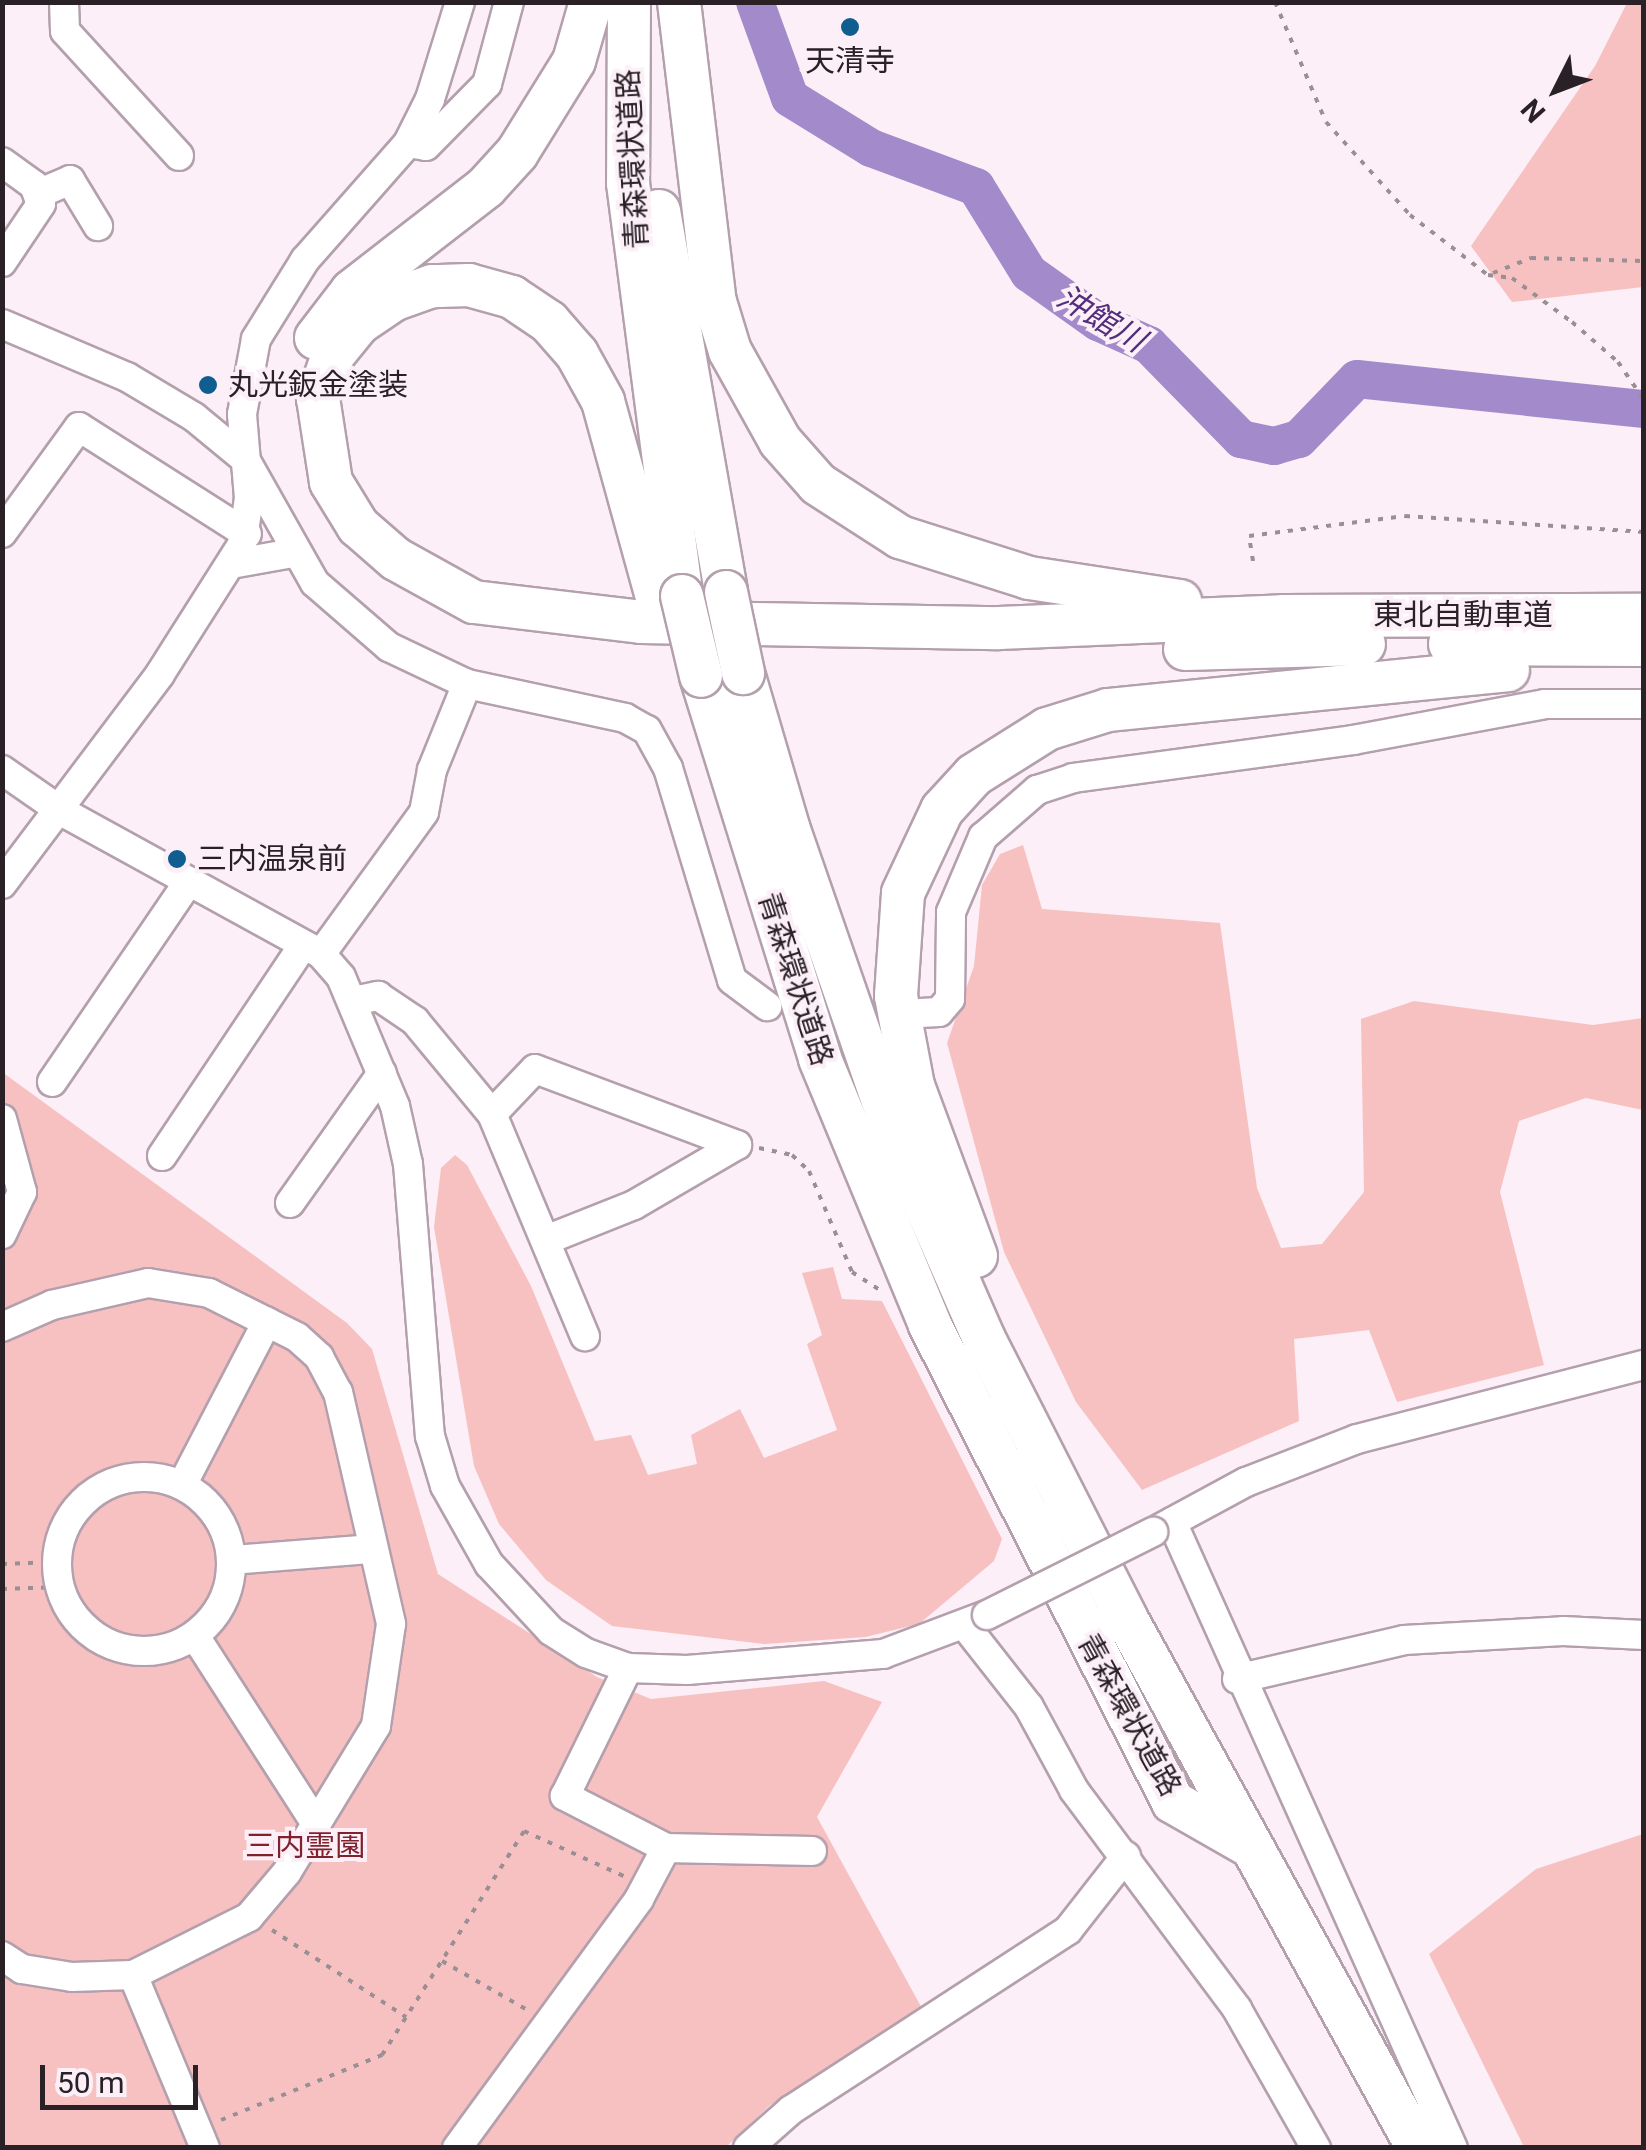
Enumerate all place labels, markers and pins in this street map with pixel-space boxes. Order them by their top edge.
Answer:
marker: 天清寺 [839,16,861,38]
place label: 天清寺 [805,43,895,79]
place label: 丸光鈑金塗装 [228,367,408,403]
marker: 丸光鈑金塗装 [197,374,219,396]
place label: 三内温泉前 [197,841,347,877]
marker: 三内温泉前 [166,848,188,870]

